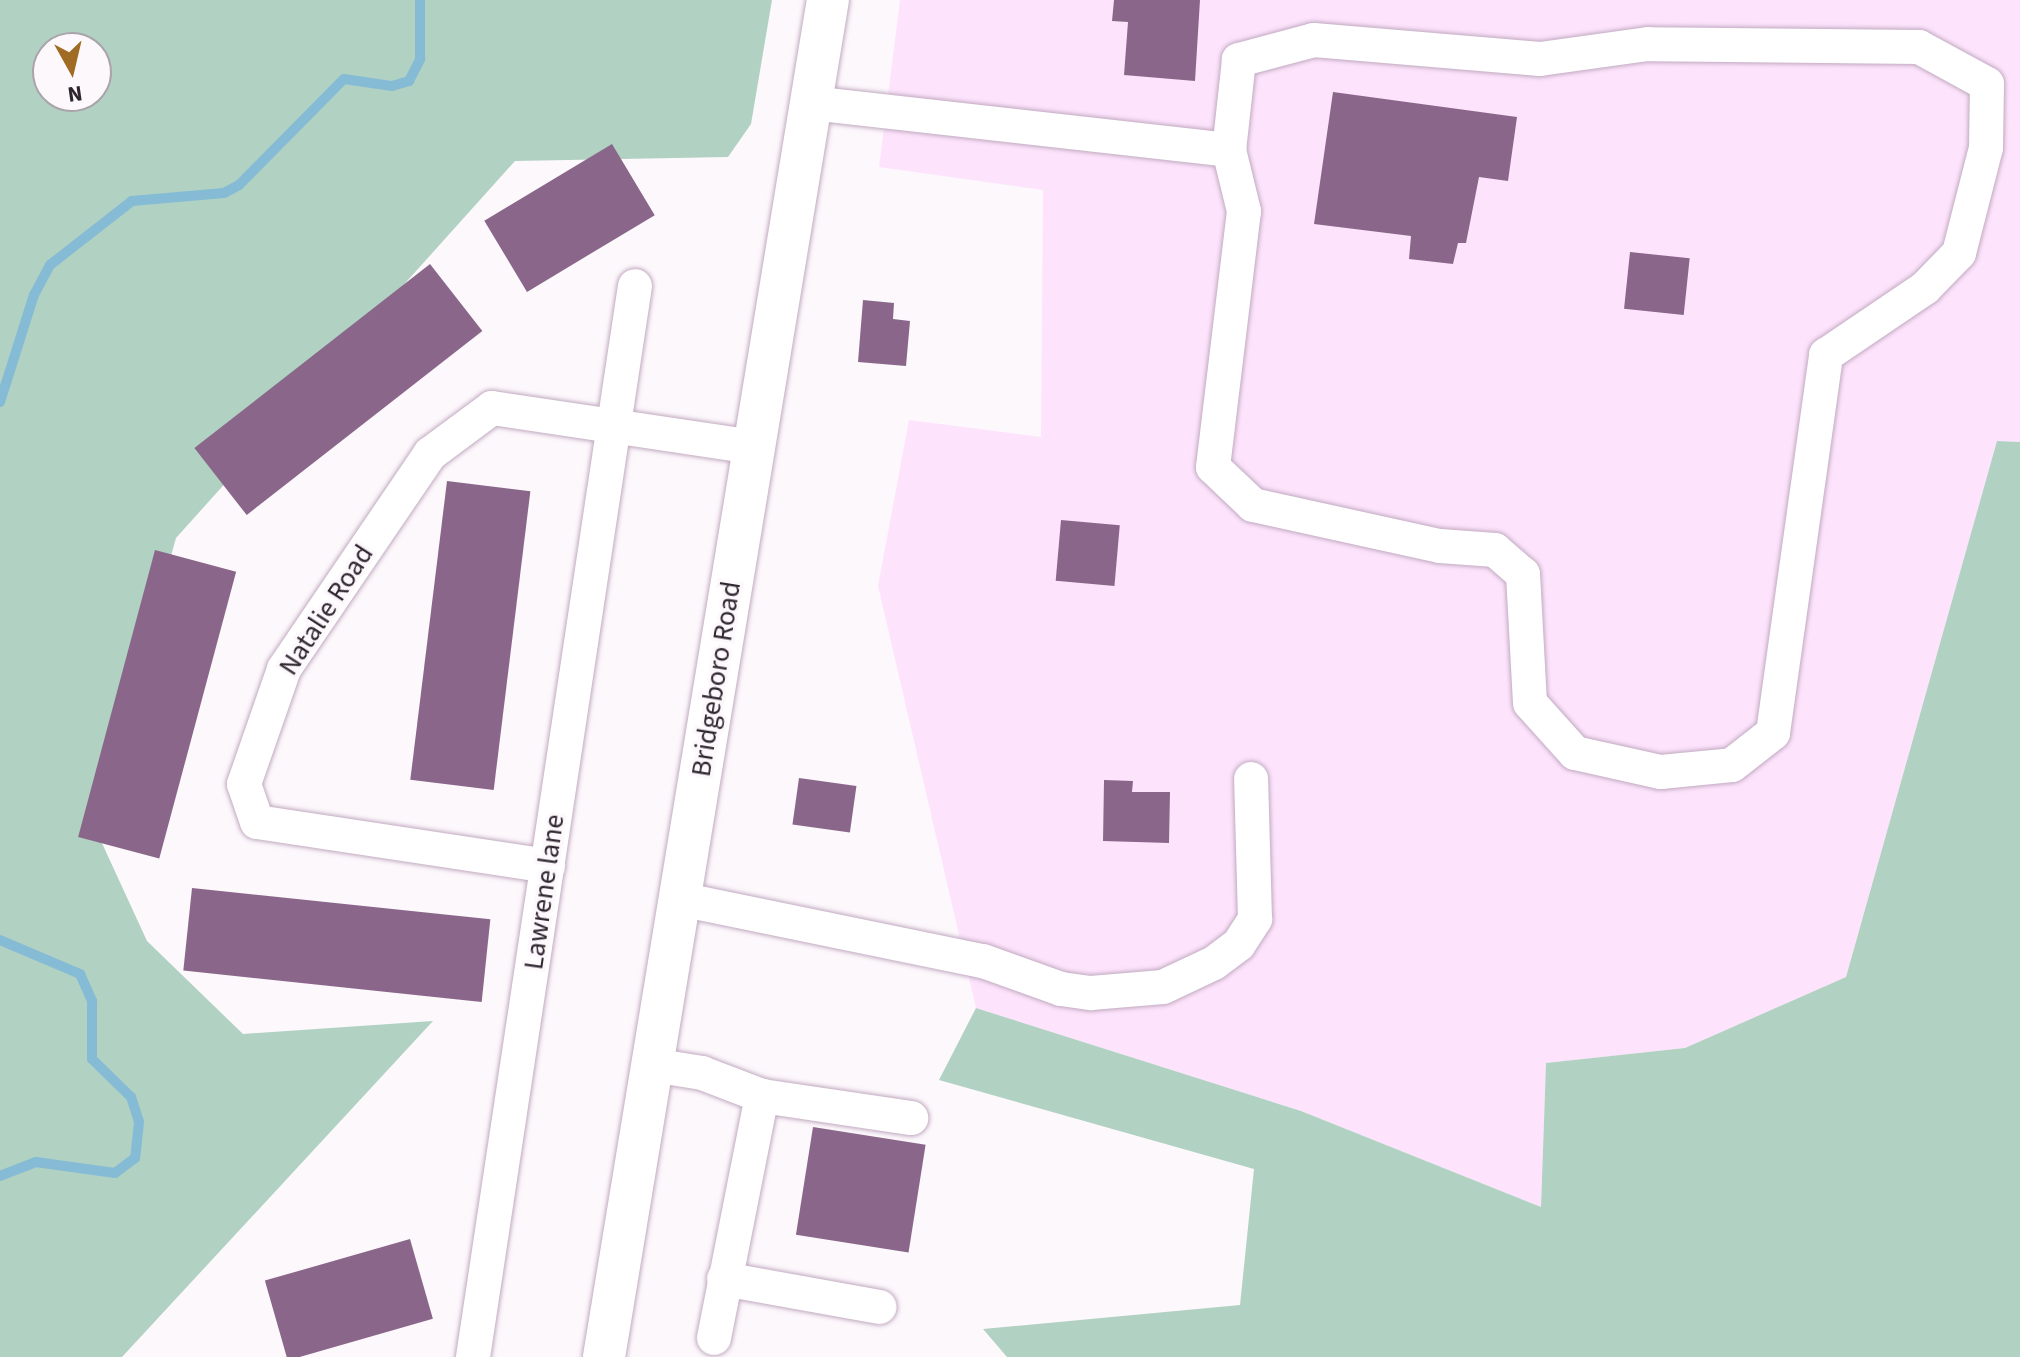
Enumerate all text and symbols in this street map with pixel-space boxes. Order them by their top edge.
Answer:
north arrow [32,32,112,112]
text: N [66,77,85,111]
street label: Natalie Road [271,539,381,681]
street label: Bridgeboro Road [684,579,748,779]
street label: Lawrene lane [516,812,572,972]

